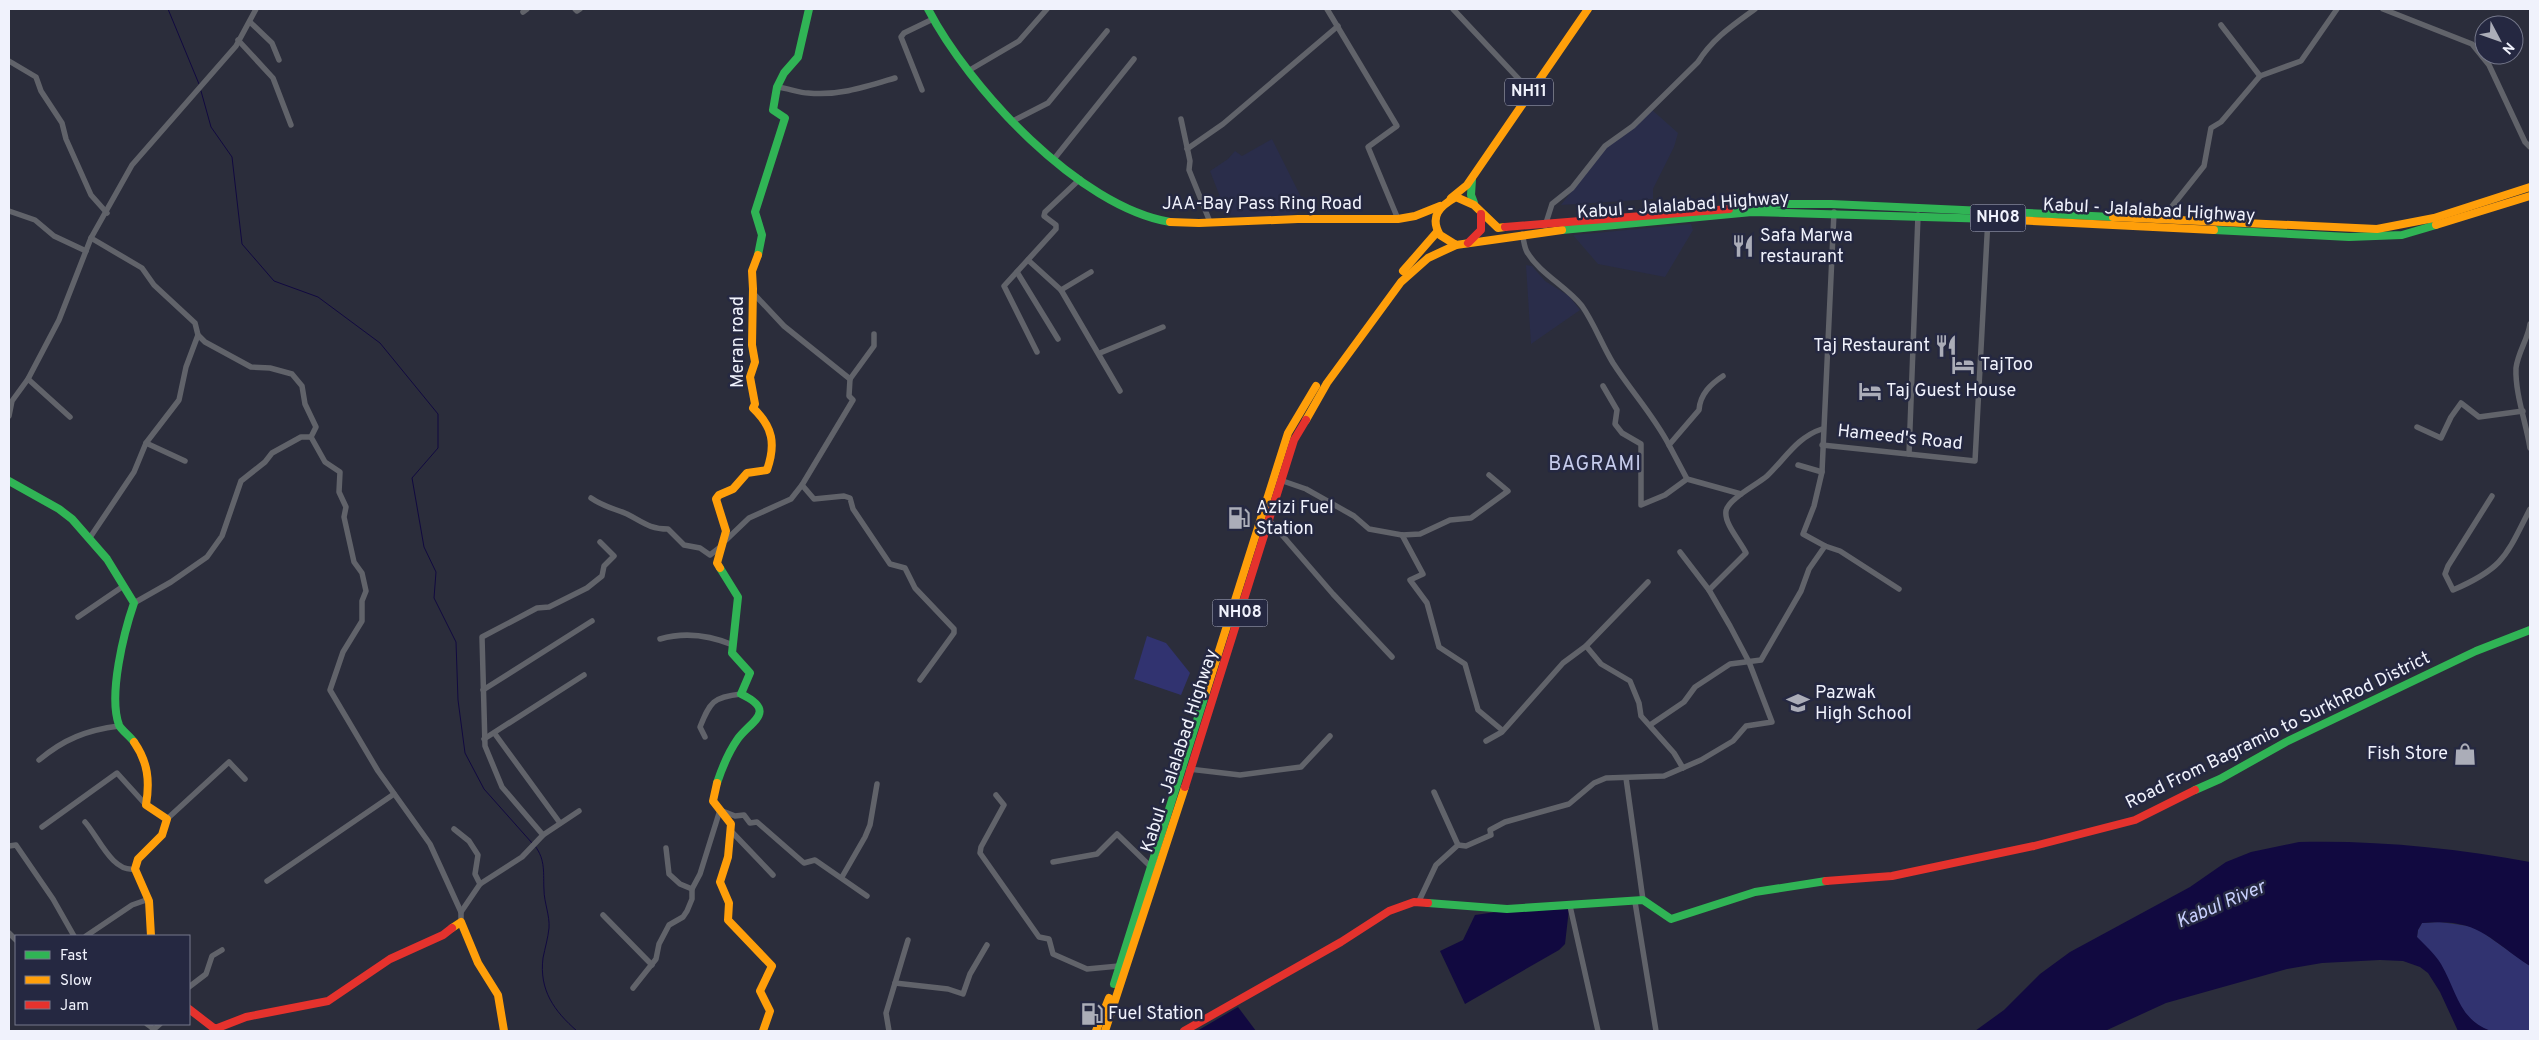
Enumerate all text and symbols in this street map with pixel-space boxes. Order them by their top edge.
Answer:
north arrow [2474,15,2524,65]
text: N [2498,38,2517,57]
road number: NH11 [1505,78,1553,105]
street label: Kabul - Jalalabad Highway [1576,187,1790,225]
street label: JAA-Bay Pass Ring Road [1162,193,1362,216]
street label: Kabul - Jalalabad Highway [2042,194,2256,228]
road number: NH08 [1970,204,2026,232]
place label: Safa Marwa restaurant [1760,225,1853,269]
restaurant icon: Safa Marwa restaurant [1730,233,1756,259]
street label: Meran road [727,296,750,388]
restaurant icon: Taj Restaurant [1933,333,1959,359]
place label: Taj Restaurant [1813,335,1930,358]
hotel icon: TajToo [1950,352,1976,378]
place label: TajToo [1980,354,2033,377]
hotel icon: Taj Guest House [1857,378,1883,404]
place label: Taj Guest House [1886,380,2016,403]
street label: Hameed's Road [1836,420,1964,456]
district label: BAGRAMI [1548,452,1642,478]
place label: Azizi Fuel Station [1256,497,1334,541]
fuel station icon: Azizi Fuel Station [1226,505,1252,531]
road number: NH08 [1212,600,1268,626]
street label: Kabul - Jalalabad Highway [1136,646,1224,856]
street label: Road From Bagramio to SurkhRod District [2122,647,2434,815]
place label: Pazwak High School [1815,682,1912,726]
school or university icon: Pazwak High School [1785,690,1811,716]
shop icon: Fish Store [2452,741,2478,767]
place label: Fish Store [2367,743,2448,766]
water label: Kabul River [2173,875,2271,934]
legend [15,935,190,1025]
text: Fast [60,947,88,966]
text: Slow [60,972,92,991]
text: Jam [60,997,89,1016]
fuel station icon: Fuel Station [1079,1001,1105,1027]
place label: Fuel Station [1108,1003,1204,1026]

